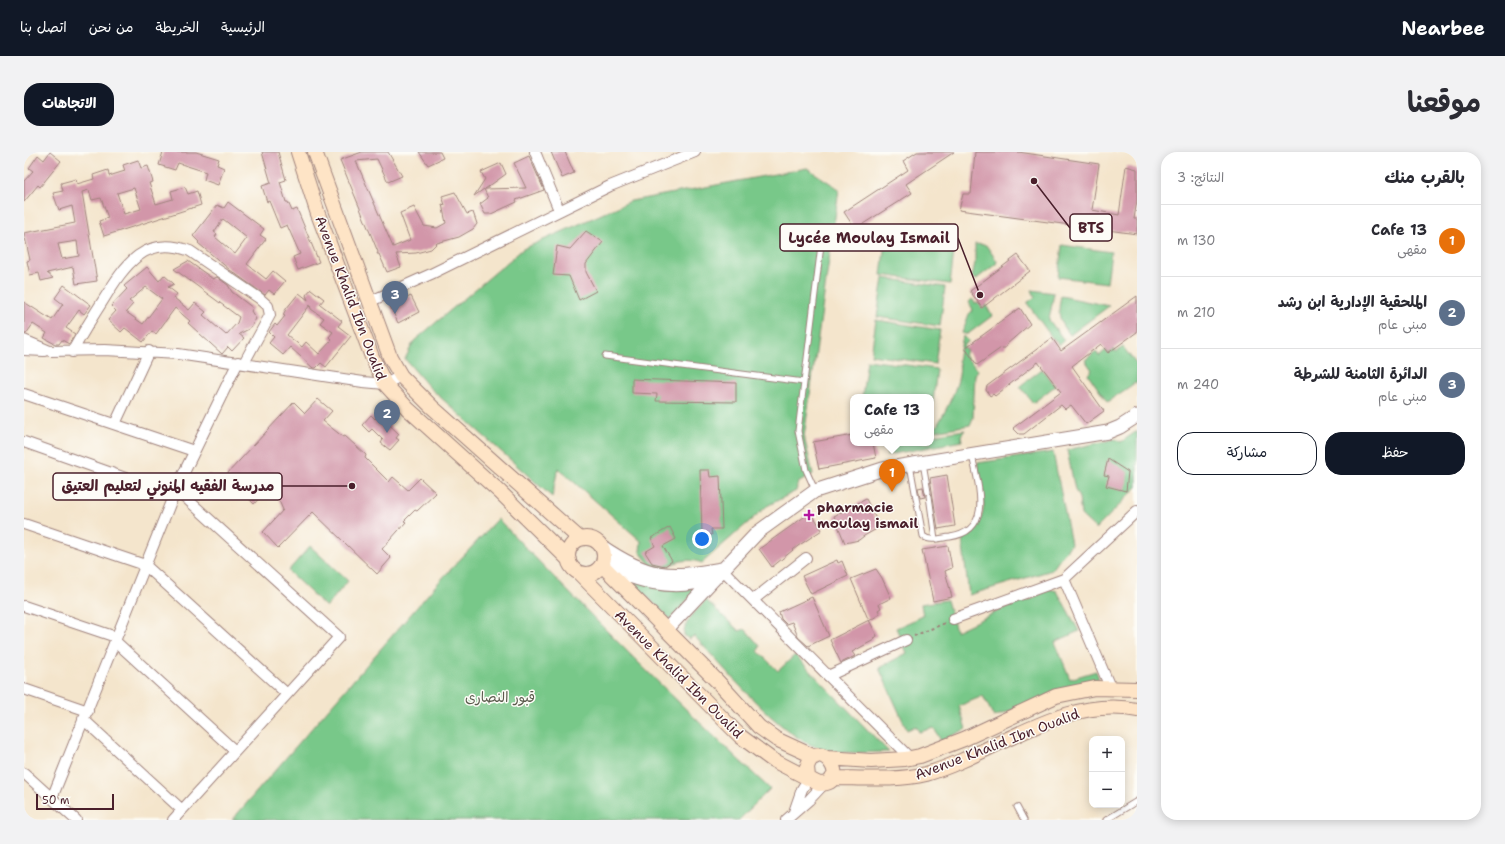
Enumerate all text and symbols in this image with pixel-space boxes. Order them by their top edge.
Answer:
text: Nearbee [1401,16,1485,41]
text: اتصل بنا [20,18,67,36]
text: من نحن [89,18,133,36]
text: الخريطة [155,18,199,36]
text: الرئيسية [221,18,265,36]
button: الاتجاهات [24,83,114,126]
text: موقعنا [1407,83,1481,121]
text: بالقرب منك [1385,166,1465,188]
text: النتائج: 3 [1177,169,1224,186]
street label: Avenue Khalid Ibn Oualid [311,213,391,383]
callout: BTS [1070,214,1112,241]
text: BTS [1078,218,1104,238]
text: Cafe 13 [1371,220,1427,240]
callout: Lycée Moulay Ismail [780,224,958,251]
text: Lycée Moulay Ismail [788,228,950,248]
text: 130 m [1177,232,1215,249]
text: 1 [1449,232,1455,249]
text: مقهى [1397,241,1427,258]
pin: 3 [382,281,408,314]
text: الملحقية الإدارية ابن رشد [1278,292,1427,312]
text: 210 m [1177,304,1215,321]
text: 2 [1447,304,1457,321]
text: مبنى عام [1378,316,1427,333]
text: الدائرة الثامنة للشرطة [1294,364,1427,384]
text: 240 m [1177,376,1219,393]
text: 3 [1447,376,1457,393]
text: مبنى عام [1378,388,1427,405]
popup [850,394,934,446]
pin: 2 [374,400,400,433]
text: Cafe 13 [864,400,920,420]
text: مقهى [864,421,894,438]
button: مشاركة [1177,432,1317,475]
button: حفظ [1325,432,1465,475]
pin: 1 [879,459,905,492]
callout: مدرسة الفقيه المنوني لتعليم العتيق [53,473,282,500]
text: مدرسة الفقيه المنوني لتعليم العتيق [62,476,275,500]
place label: pharmacie moulay ismail [817,498,918,532]
marker: pharmacie moulay ismail [804,510,814,520]
your location [692,529,712,549]
street label: Avenue Khalid Ibn Oualid [611,606,747,742]
park label: قبور النصارى [465,688,535,706]
street label: Avenue Khalid Ibn Oualid [912,704,1082,784]
map controls [1089,736,1125,808]
button: + [1089,736,1125,772]
button: − [1089,772,1125,808]
scale bar [36,792,114,811]
text: 50 m [42,793,70,808]

